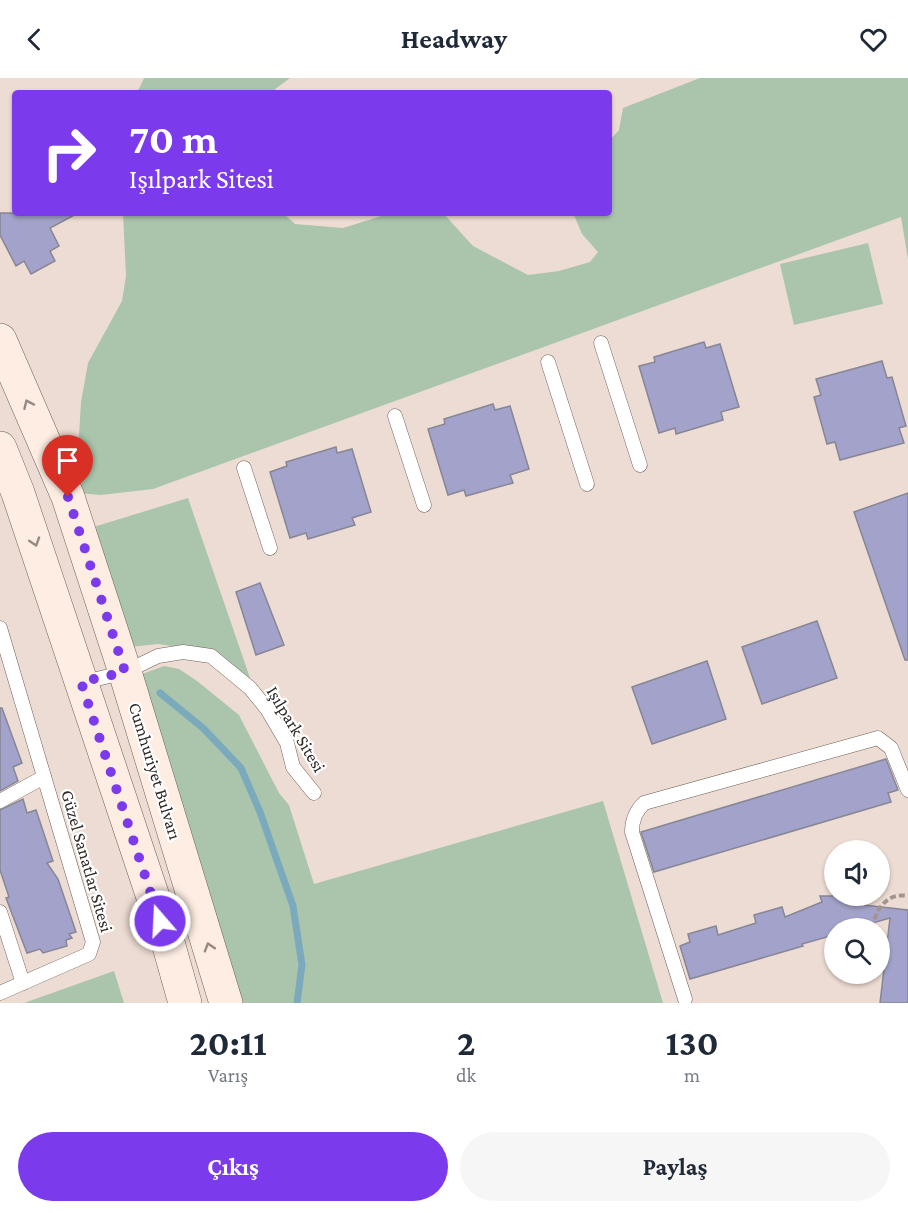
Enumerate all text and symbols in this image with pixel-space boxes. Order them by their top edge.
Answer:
icon: back [18,23,51,56]
icon: heart [857,23,890,56]
text: Headway [401,24,507,54]
icon: right [30,114,108,192]
text: 70 m [129,115,218,162]
text: Işılpark Sitesi [129,164,274,194]
one-way arrow [23,399,35,410]
pin [42,435,93,497]
icon: arrive [51,444,84,477]
one-way arrow [27,537,40,547]
street label: Işılpark Sitesi [263,682,330,776]
street label: Cumhuriyet Bulvarı [125,700,185,842]
street label: Güzel Sanatlar Sitesi [57,788,117,935]
map controls [824,840,890,984]
button: sound [824,840,890,906]
position arrow [128,889,192,953]
button: search [824,918,890,984]
one-way arrow [204,942,216,953]
text: 20:11 [189,1023,267,1063]
text: 2 [457,1023,475,1063]
text: 130 [666,1023,719,1063]
text: Varış [208,1064,248,1086]
text: dk [456,1064,476,1086]
text: m [684,1064,700,1086]
button: Çıkış [18,1132,448,1201]
button: Paylaş [460,1132,890,1201]

